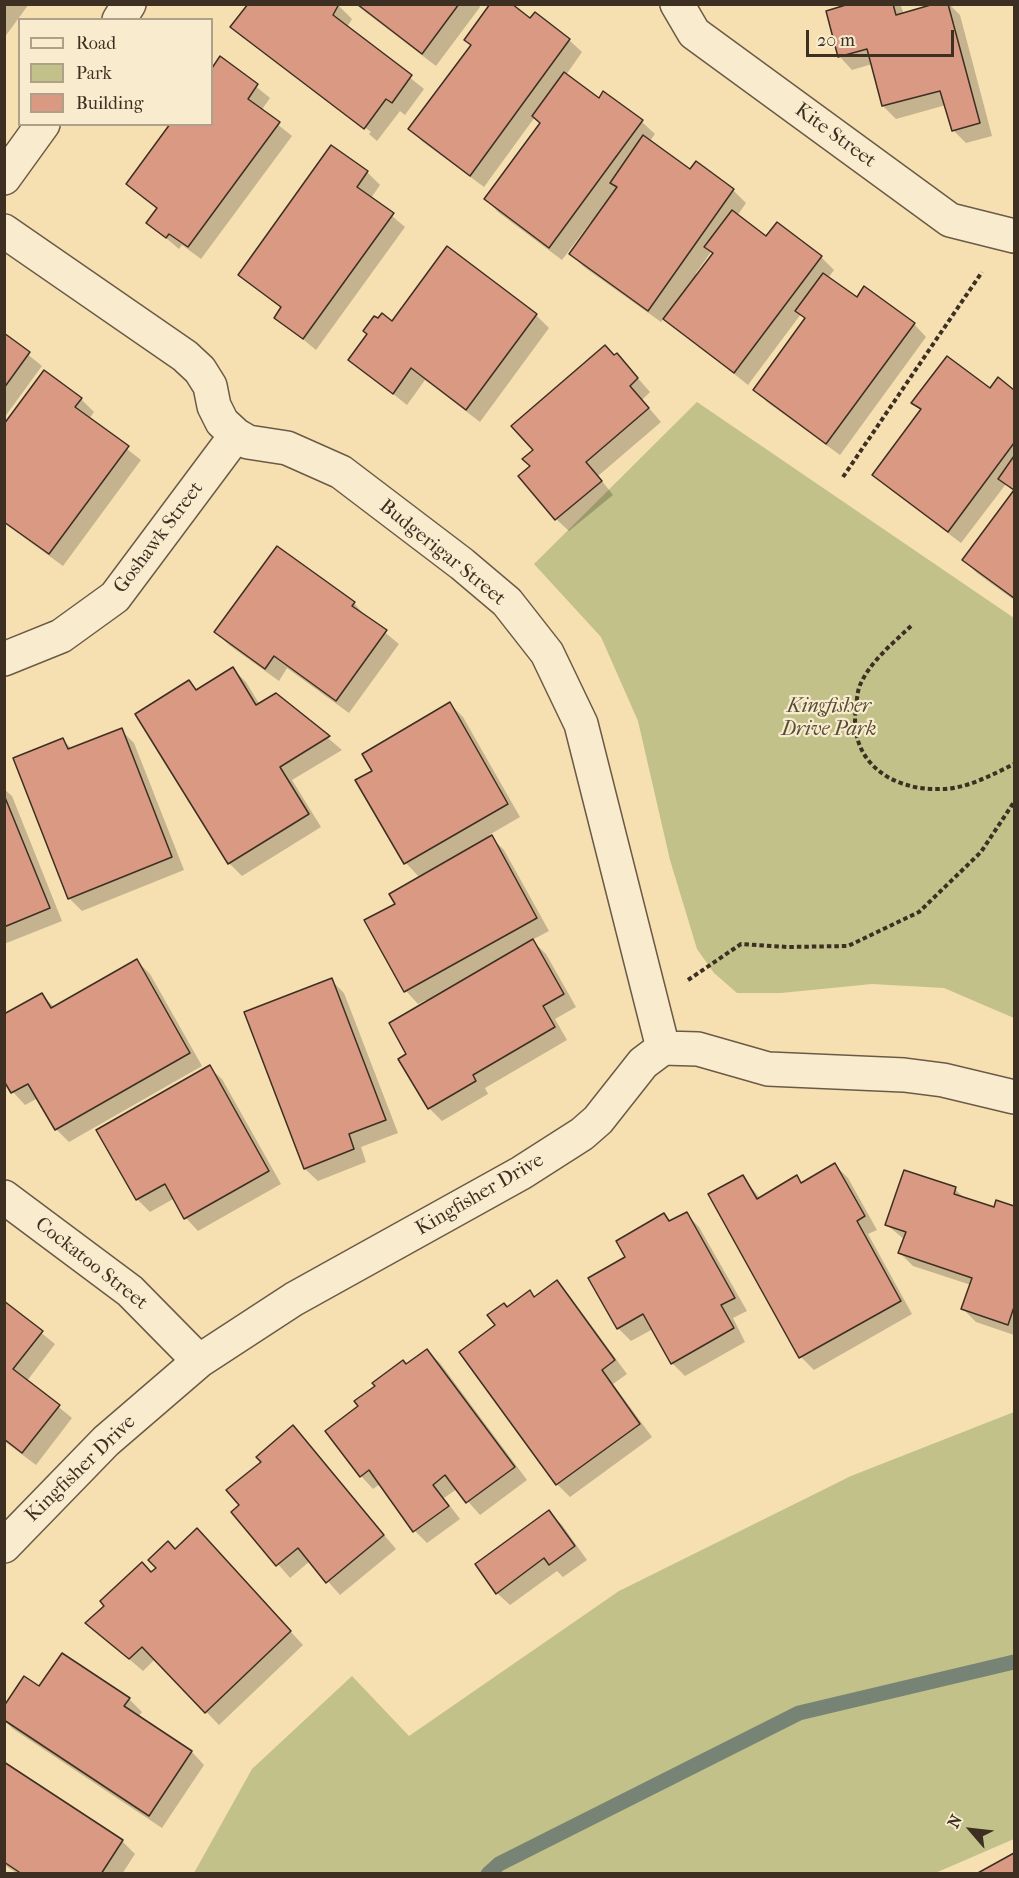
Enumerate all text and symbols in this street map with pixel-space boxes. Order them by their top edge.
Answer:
legend [18,18,213,126]
scale bar [809,18,958,56]
text: 20 m [817,30,855,51]
text: Road [76,33,116,54]
text: Park [76,63,112,84]
text: Building [76,93,143,114]
street label: Kite Street [790,99,880,173]
street label: Goshawk Street [109,477,209,599]
street label: Budgerigar Street [374,495,510,611]
park label: Kingfisher Drive Park [781,695,877,742]
street label: Kingfisher Drive [412,1149,548,1241]
street label: Cockatoo Street [30,1213,152,1315]
street label: Kingfisher Drive [21,1410,141,1528]
north arrow [941,1800,1001,1860]
text: N [943,1812,966,1831]

